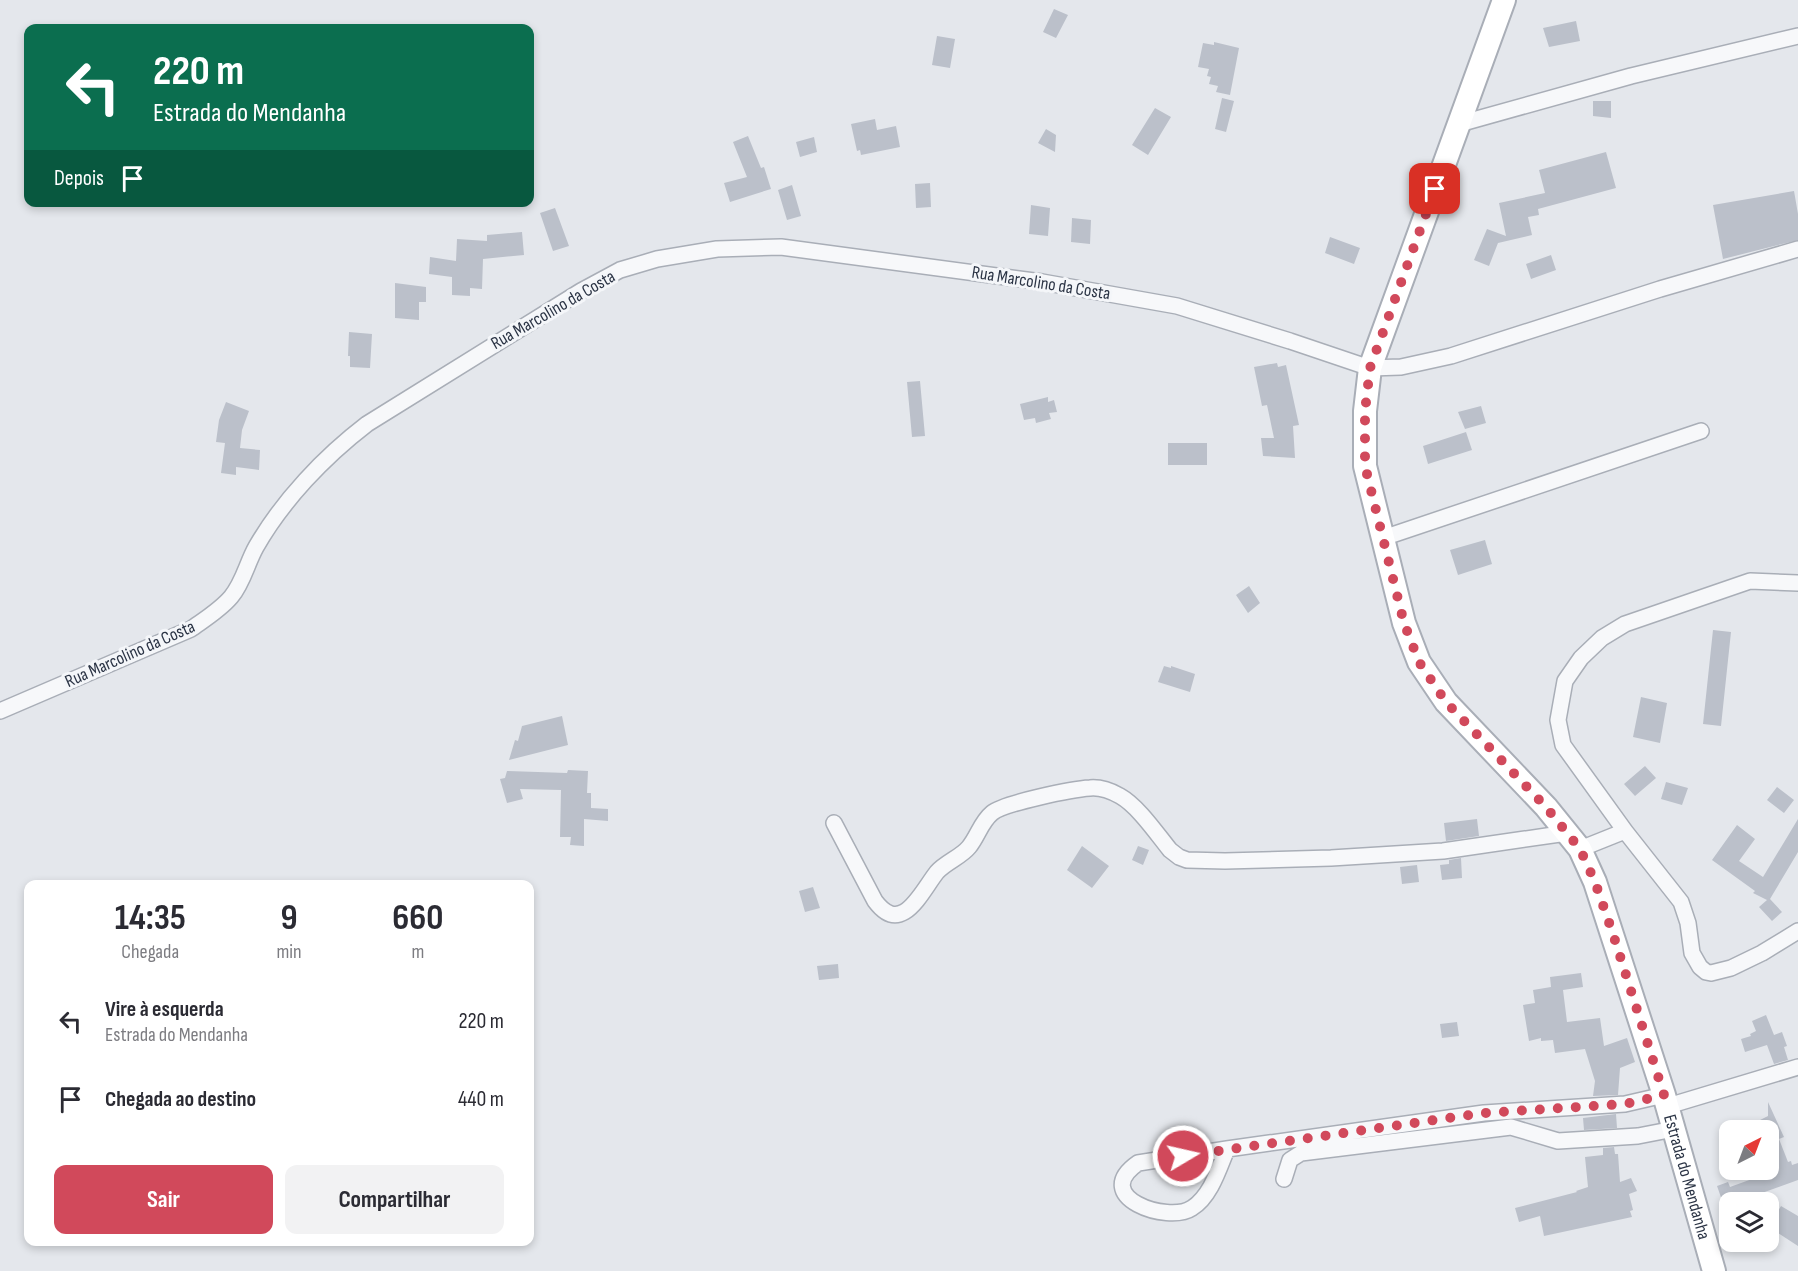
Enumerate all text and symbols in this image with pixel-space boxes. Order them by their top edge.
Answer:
text: 220 m [153,46,244,97]
icon: left [54,48,132,126]
text: Estrada do Mendanha [153,97,346,129]
icon: arrive [116,162,149,195]
pin [1409,163,1460,214]
text: Depois [54,165,104,192]
icon: arrive [1418,172,1451,205]
street label: Rua Marcolino da Costa [970,262,1112,304]
street label: Rua Marcolino da Costa [487,266,619,354]
street label: Rua Marcolino da Costa [62,616,198,692]
text: 14:35 [115,897,186,940]
text: 9 [280,897,298,940]
text: 660 [392,897,443,940]
text: Chegada [121,940,179,964]
text: min [276,940,302,964]
text: m [411,940,424,964]
text: Vire à esquerda [105,996,224,1023]
icon: left [54,1005,87,1038]
text: 220 m [458,1008,504,1035]
text: Estrada do Mendanha [105,1023,248,1047]
icon: arrive [54,1083,87,1116]
text: Chegada ao destino [105,1086,256,1113]
text: 440 m [458,1086,504,1113]
street label: Estrada do Mendanha [1660,1112,1715,1242]
north arrow [1719,1120,1779,1180]
map controls [1719,1120,1779,1252]
position arrow [1151,1124,1215,1188]
button: Sair [54,1165,273,1234]
button: Compartilhar [285,1165,504,1234]
button: layers [1719,1192,1779,1252]

